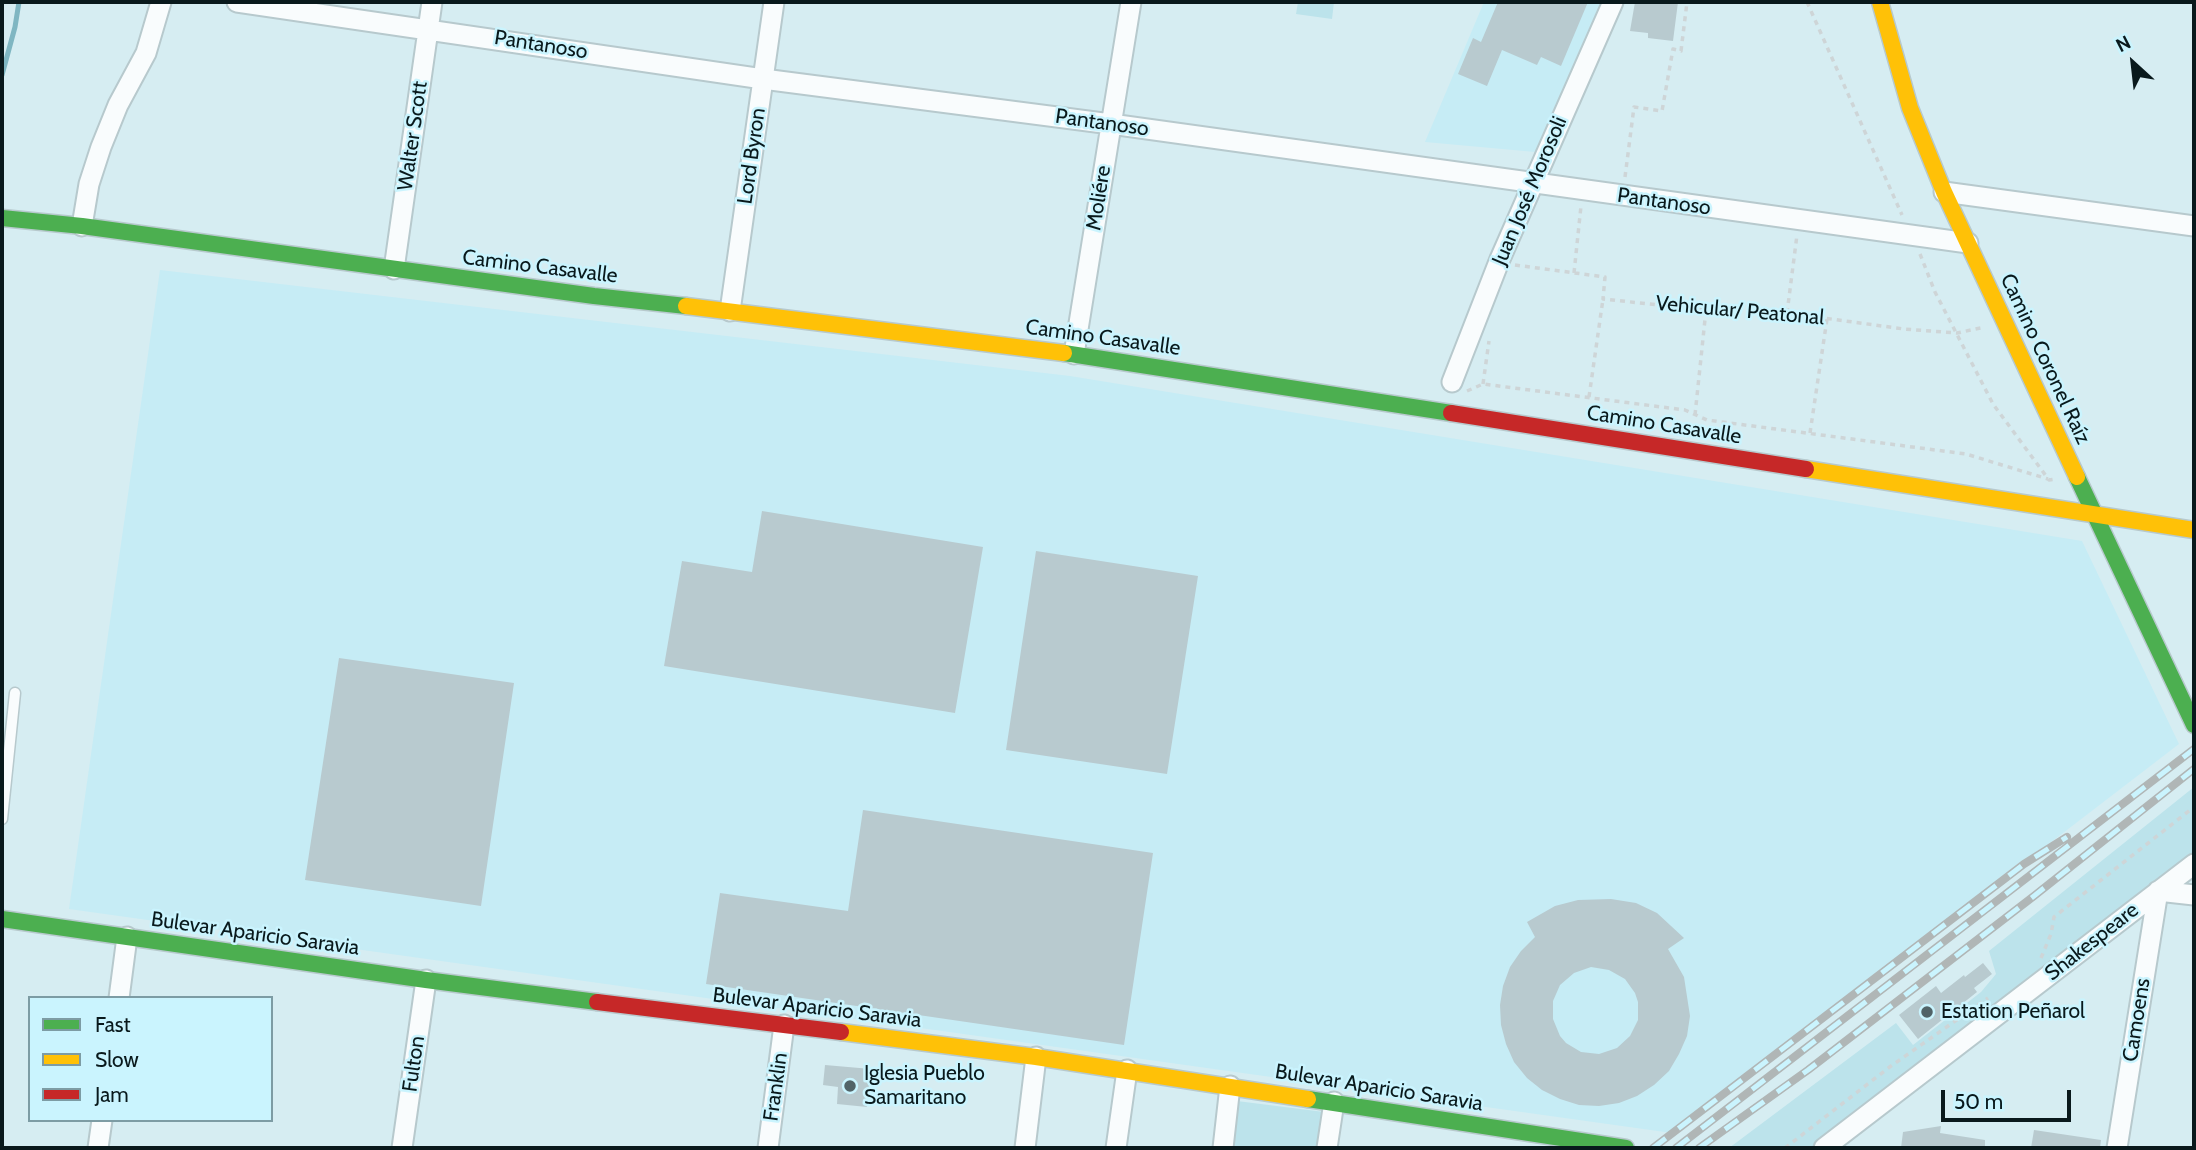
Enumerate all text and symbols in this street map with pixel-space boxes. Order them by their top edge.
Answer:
street label: Pantanoso [493,25,589,65]
north arrow [2098,28,2168,98]
text: N [2112,31,2134,57]
street label: Walter Scott [393,80,433,192]
street label: Pantanoso [1054,104,1150,142]
street label: Lord Byron [733,106,771,206]
street label: Juan José Morosoli [1487,113,1573,269]
street label: Moliére [1081,164,1117,232]
street label: Pantanoso [1616,183,1712,221]
street label: Camino Casavalle [461,245,619,289]
street label: Camino Coronel Raíz [1994,270,2096,448]
street label: Vehicular/ Peatonal [1655,291,1825,331]
street label: Camino Casavalle [1024,315,1182,361]
street label: Camino Casavalle [1585,400,1743,450]
street label: Shakespeare [2040,898,2144,986]
street label: Bulevar Aparicio Saravia [149,907,361,961]
street label: Camoens [2118,976,2156,1064]
street label: Bulevar Aparicio Saravia [711,983,923,1033]
legend [28,996,273,1122]
place label: Estation Peñarol [1941,999,2085,1025]
marker: Estation Peñarol [1919,1004,1935,1020]
text: Fast [95,1012,131,1037]
street label: Fulton [398,1034,430,1094]
text: Slow [95,1047,139,1072]
street label: Franklin [759,1051,793,1123]
street label: Bulevar Aparicio Saravia [1273,1059,1485,1117]
place label: Iglesia Pueblo Samaritano [864,1061,985,1111]
scale bar [1944,1076,2074,1120]
marker: Iglesia Pueblo Samaritano [842,1078,858,1094]
text: Jam [95,1082,129,1107]
text: 50 m [1954,1089,2003,1114]

